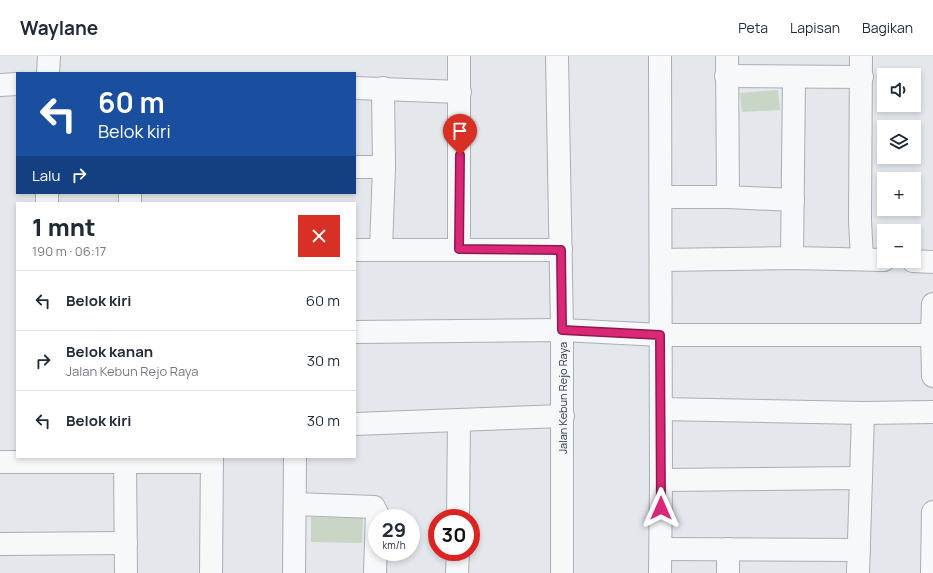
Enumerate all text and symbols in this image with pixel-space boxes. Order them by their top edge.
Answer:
text: Waylane [20,15,98,41]
text: Peta [738,18,768,37]
text: Lapisan [790,18,840,37]
text: Bagikan [862,18,913,37]
map controls [877,68,921,268]
button: sound [877,68,921,112]
text: 60 m [98,83,165,121]
icon: left [32,88,84,140]
pin [443,114,477,155]
text: Belok kiri [98,119,171,143]
icon: arrive [449,120,471,142]
button: layers [877,120,921,164]
icon: right [68,164,90,186]
text: Lalu [32,165,60,186]
button: + [877,172,921,216]
text: 1 mnt [32,210,96,243]
button: close [298,215,340,257]
button: − [877,224,921,268]
text: 190 m · 06:17 [32,242,106,260]
icon: left [32,290,54,312]
text: Belok kiri [66,290,132,311]
text: 60 m [306,290,340,311]
text: Belok kanan [66,341,153,362]
street label: Jalan Kebun Rejo Raya [555,342,570,454]
icon: right [32,350,54,372]
text: 30 m [307,350,340,371]
text: Jalan Kebun Rejo Raya [66,362,199,380]
icon: left [32,410,54,432]
text: Belok kiri [66,410,132,431]
text: 30 m [307,410,340,431]
position arrow [640,487,682,529]
speed limit sign: 30 [428,509,480,561]
text: 29 [382,516,406,543]
text: km/h [382,538,406,552]

